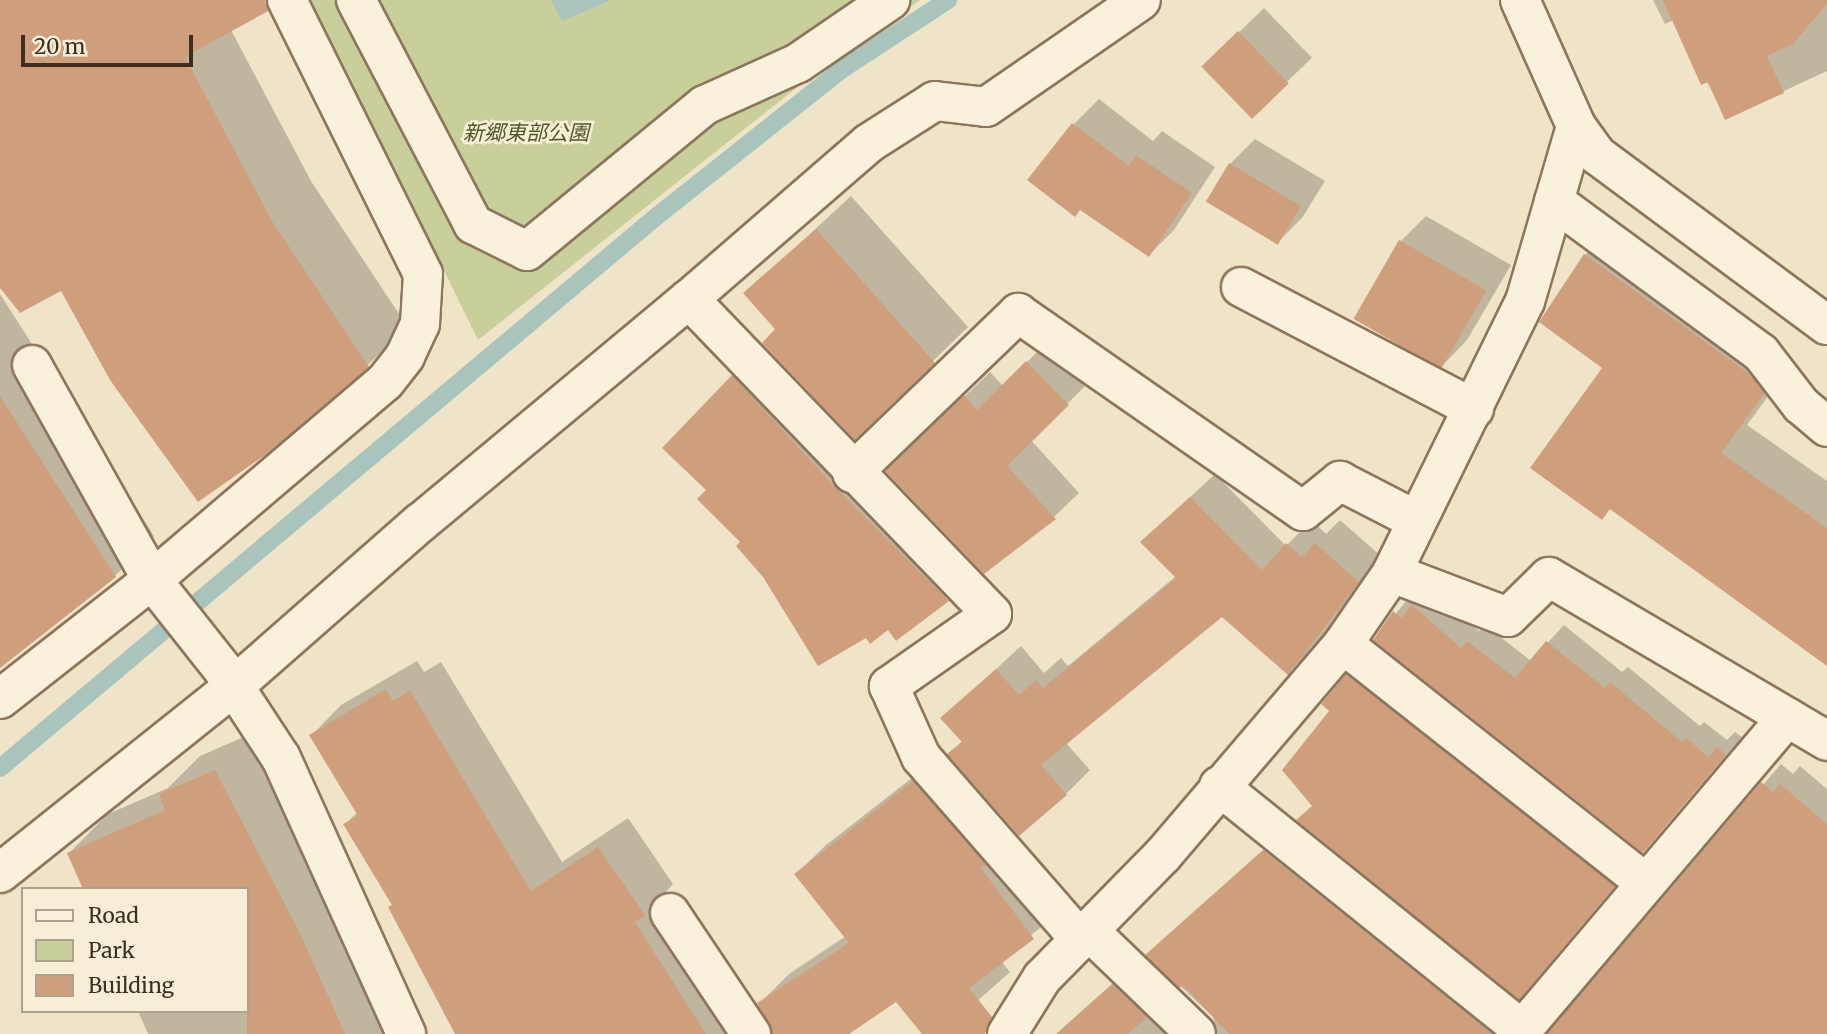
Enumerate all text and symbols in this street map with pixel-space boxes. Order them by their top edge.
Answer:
scale bar [24,21,196,65]
text: 20 m [34,33,85,60]
park label: 新郷東部公園 [463,120,589,146]
legend [21,887,248,1013]
text: Road [88,902,139,929]
text: Park [88,937,135,964]
text: Building [88,972,174,999]

